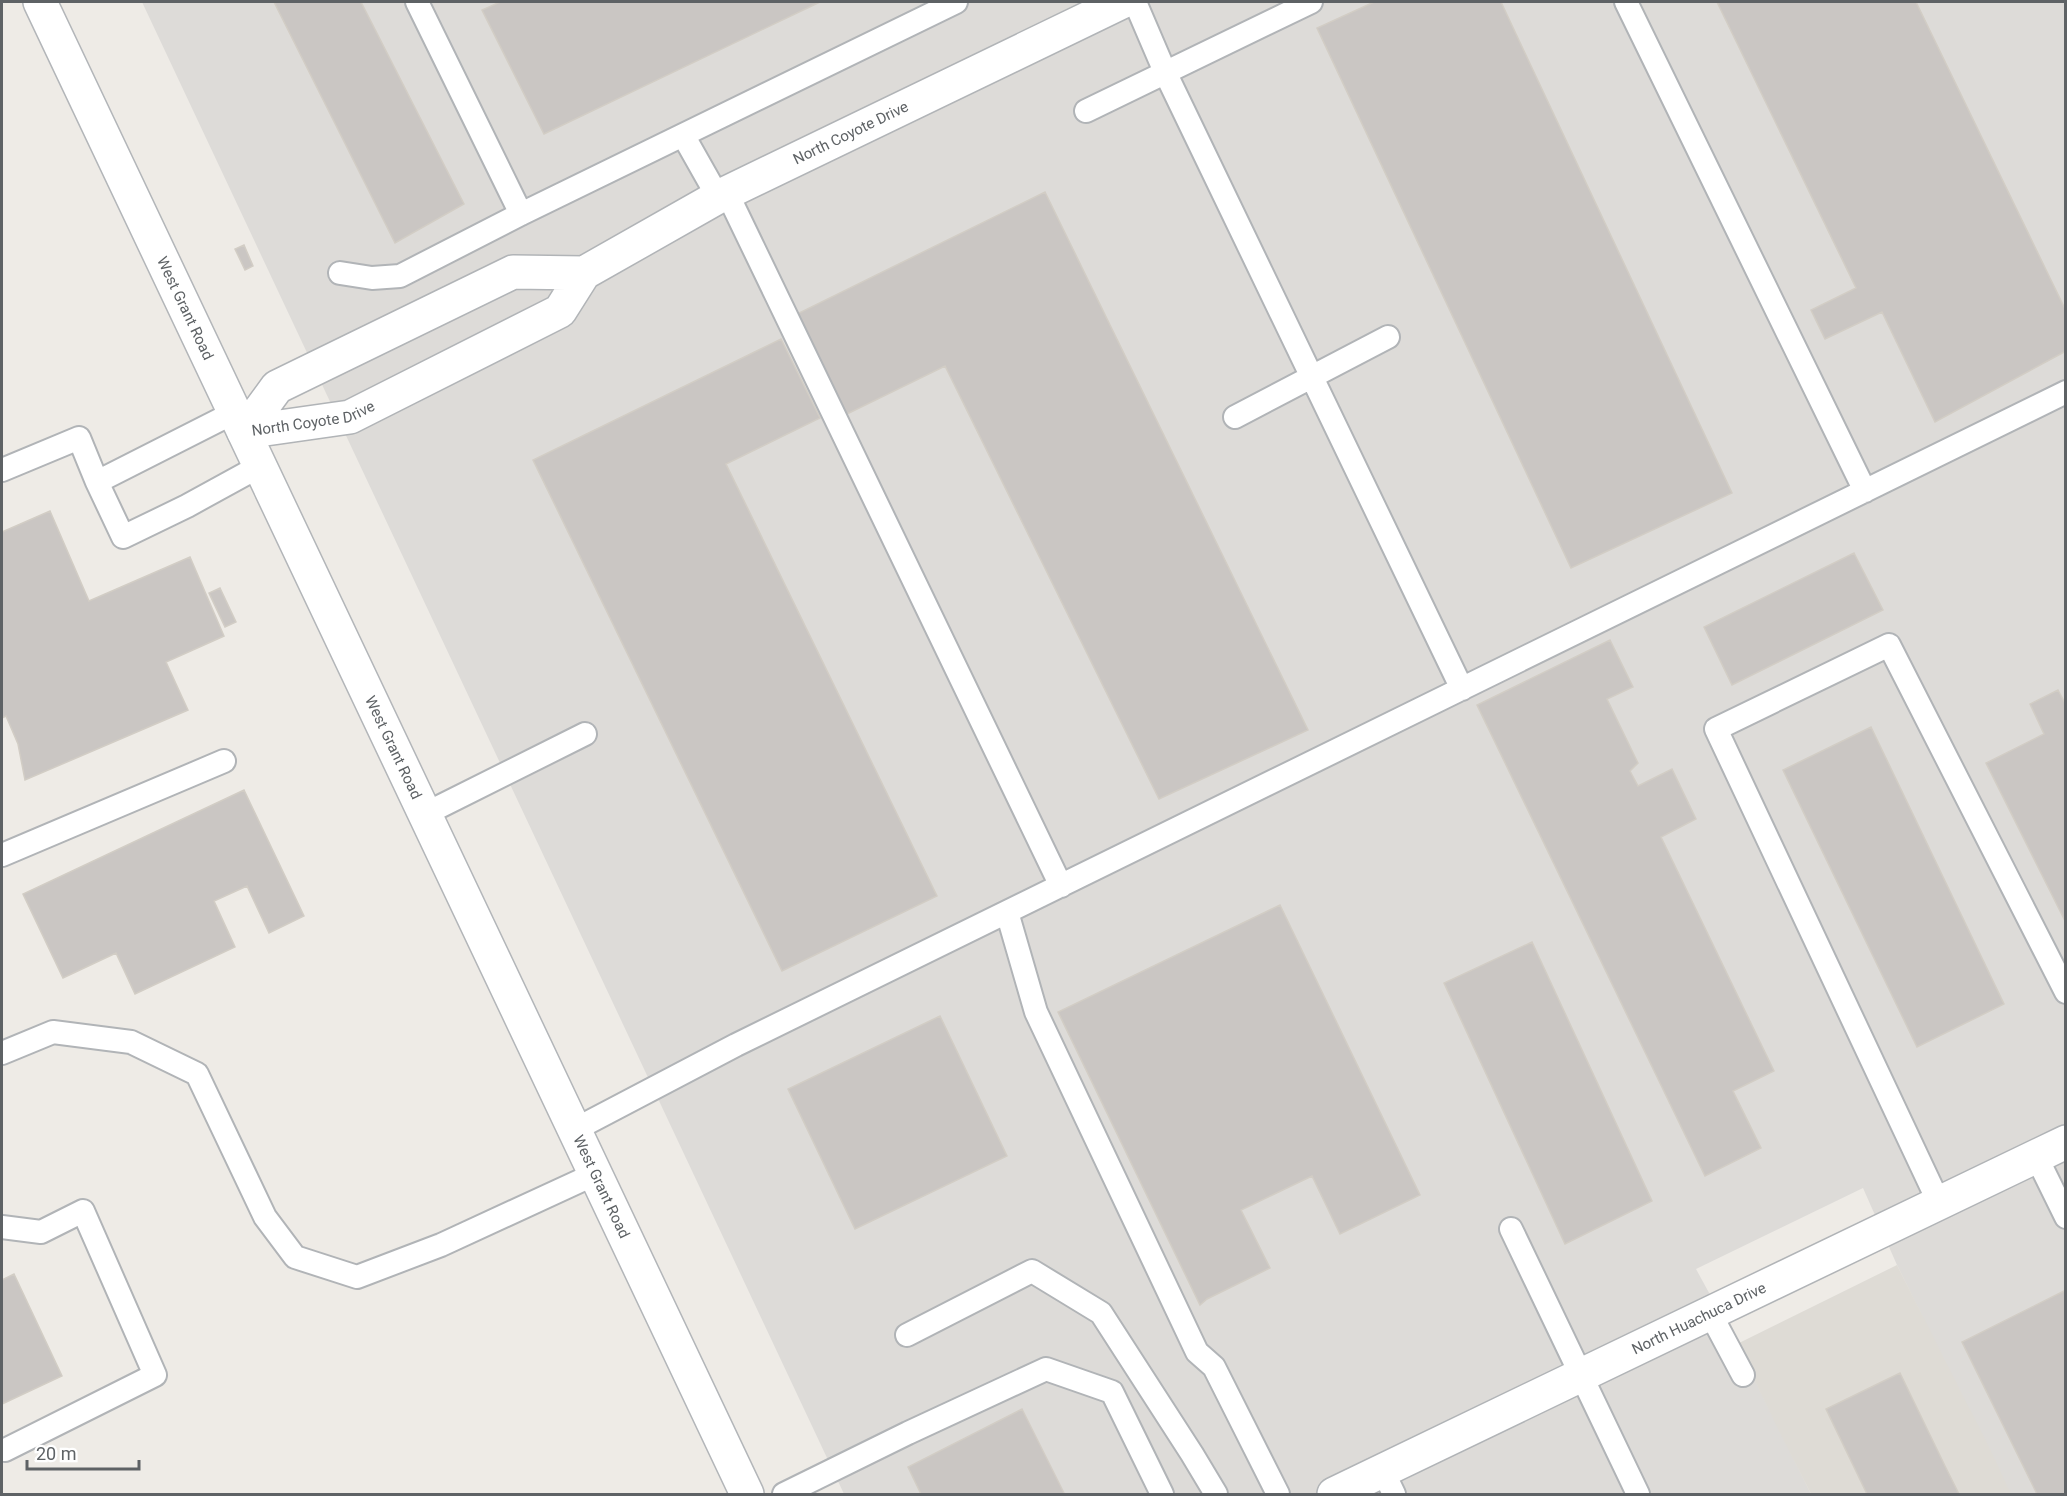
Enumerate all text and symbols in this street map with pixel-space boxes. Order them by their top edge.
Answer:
street label: North Coyote Drive [790,97,911,168]
street label: West Grant Road [153,254,217,363]
street label: North Coyote Drive [250,397,378,440]
street label: West Grant Road [361,693,425,802]
street label: West Grant Road [569,1132,634,1241]
street label: North Huachuca Drive [1629,1279,1769,1358]
scale bar [27,1433,140,1471]
text: 20 m [36,1443,76,1464]

